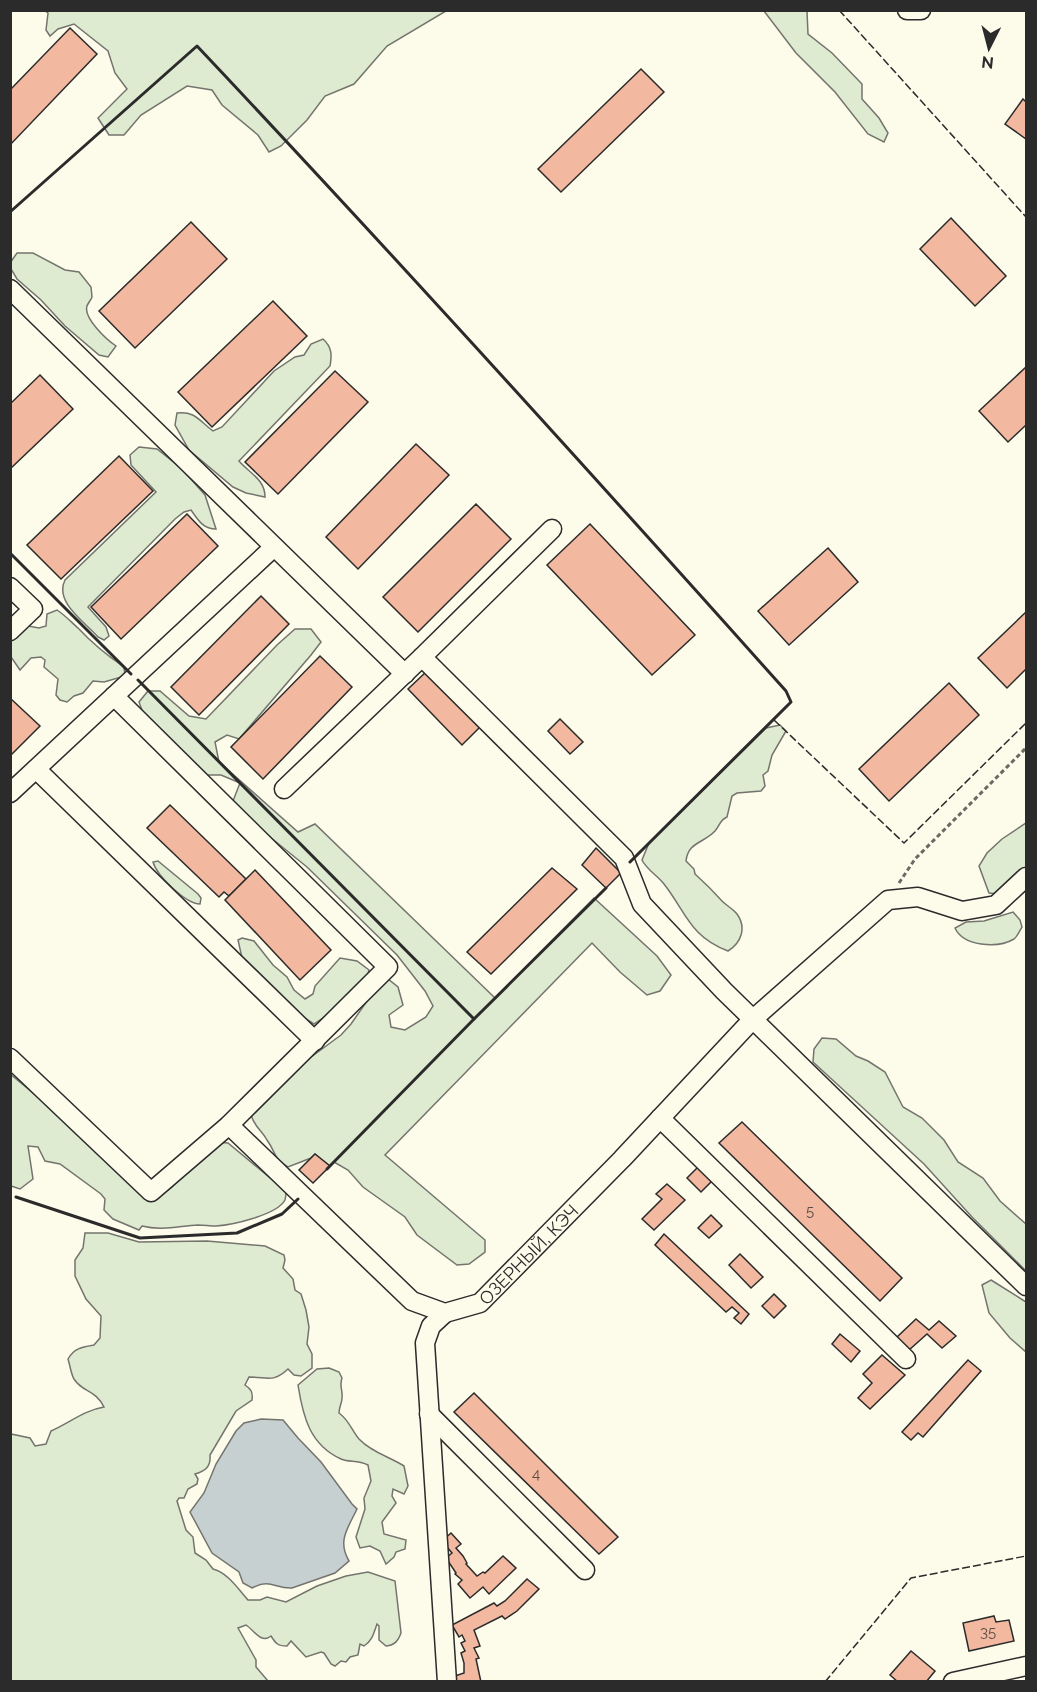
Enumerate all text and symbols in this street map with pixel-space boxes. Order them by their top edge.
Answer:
north arrow [959,18,1019,78]
text: N [980,52,995,73]
street label: ОЗЕРНЫЙ, КЭЧ [474,1200,582,1309]
house number: 5 [806,1202,814,1220]
house number: 4 [532,1465,540,1483]
house number: 35 [980,1623,996,1641]

